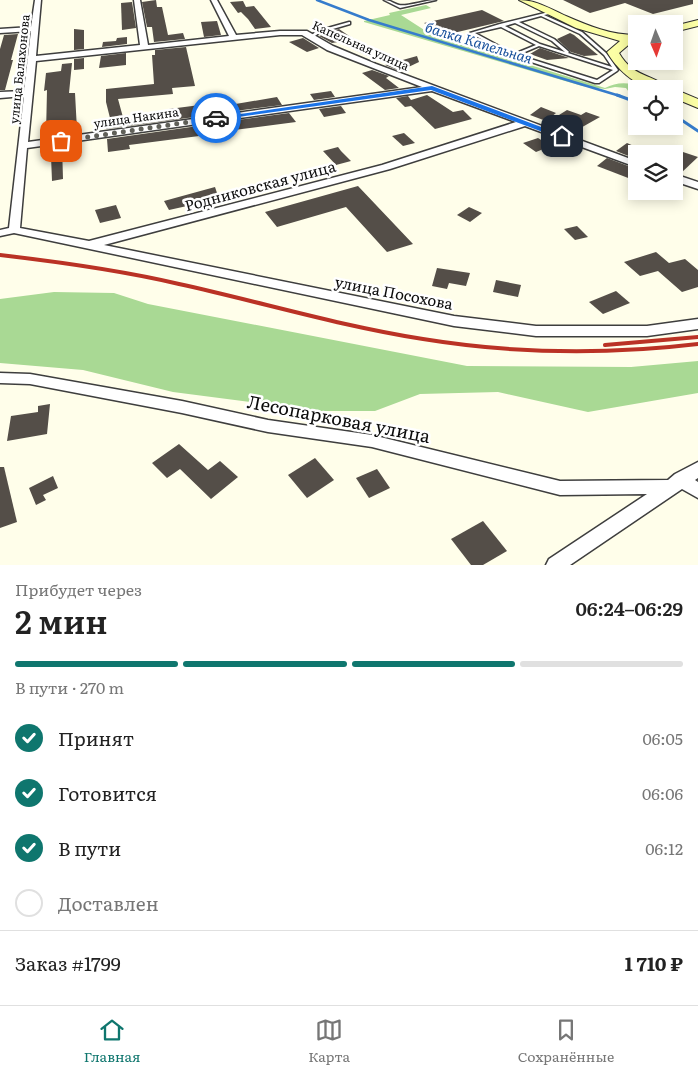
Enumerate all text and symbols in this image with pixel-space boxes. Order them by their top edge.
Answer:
street label: улица Балахонова [4,13,34,125]
north arrow [628,15,682,70]
map controls [628,15,683,200]
street label: Капельная улица [310,16,413,75]
water label: балка Капельная [423,16,536,68]
button: locate [628,80,683,135]
courier [191,93,241,143]
street label: улица Накина [92,102,180,132]
icon: car [202,104,230,132]
pin [541,115,583,157]
pin [40,120,82,162]
icon: home [548,122,576,150]
icon: bag [47,127,75,155]
button: layers [628,145,683,200]
street label: Родниковская улица [182,154,339,216]
street label: улица Посохова [333,269,456,315]
street label: Лесопарковая улица [245,387,433,449]
text: Прибудет через [15,577,142,601]
text: 06:24–06:29 [575,594,683,622]
text: 2 мин [15,596,108,644]
text: В пути · 270 m [15,675,124,699]
icon: check [15,724,43,752]
text: Принят [58,724,134,752]
text: 06:05 [642,726,683,750]
icon: check [15,779,43,807]
text: Готовится [58,779,157,807]
text: 06:06 [642,781,683,805]
icon: check [15,834,43,862]
text: В пути [58,834,121,862]
text: 06:12 [645,836,683,860]
text: Доставлен [58,889,159,917]
text: Заказ #1799 [15,949,121,977]
text: 1 710 ₽ [625,949,683,977]
tab: Главная [84,1016,141,1066]
tab: Карта [308,1016,350,1066]
tab: Сохранённые [518,1016,614,1066]

